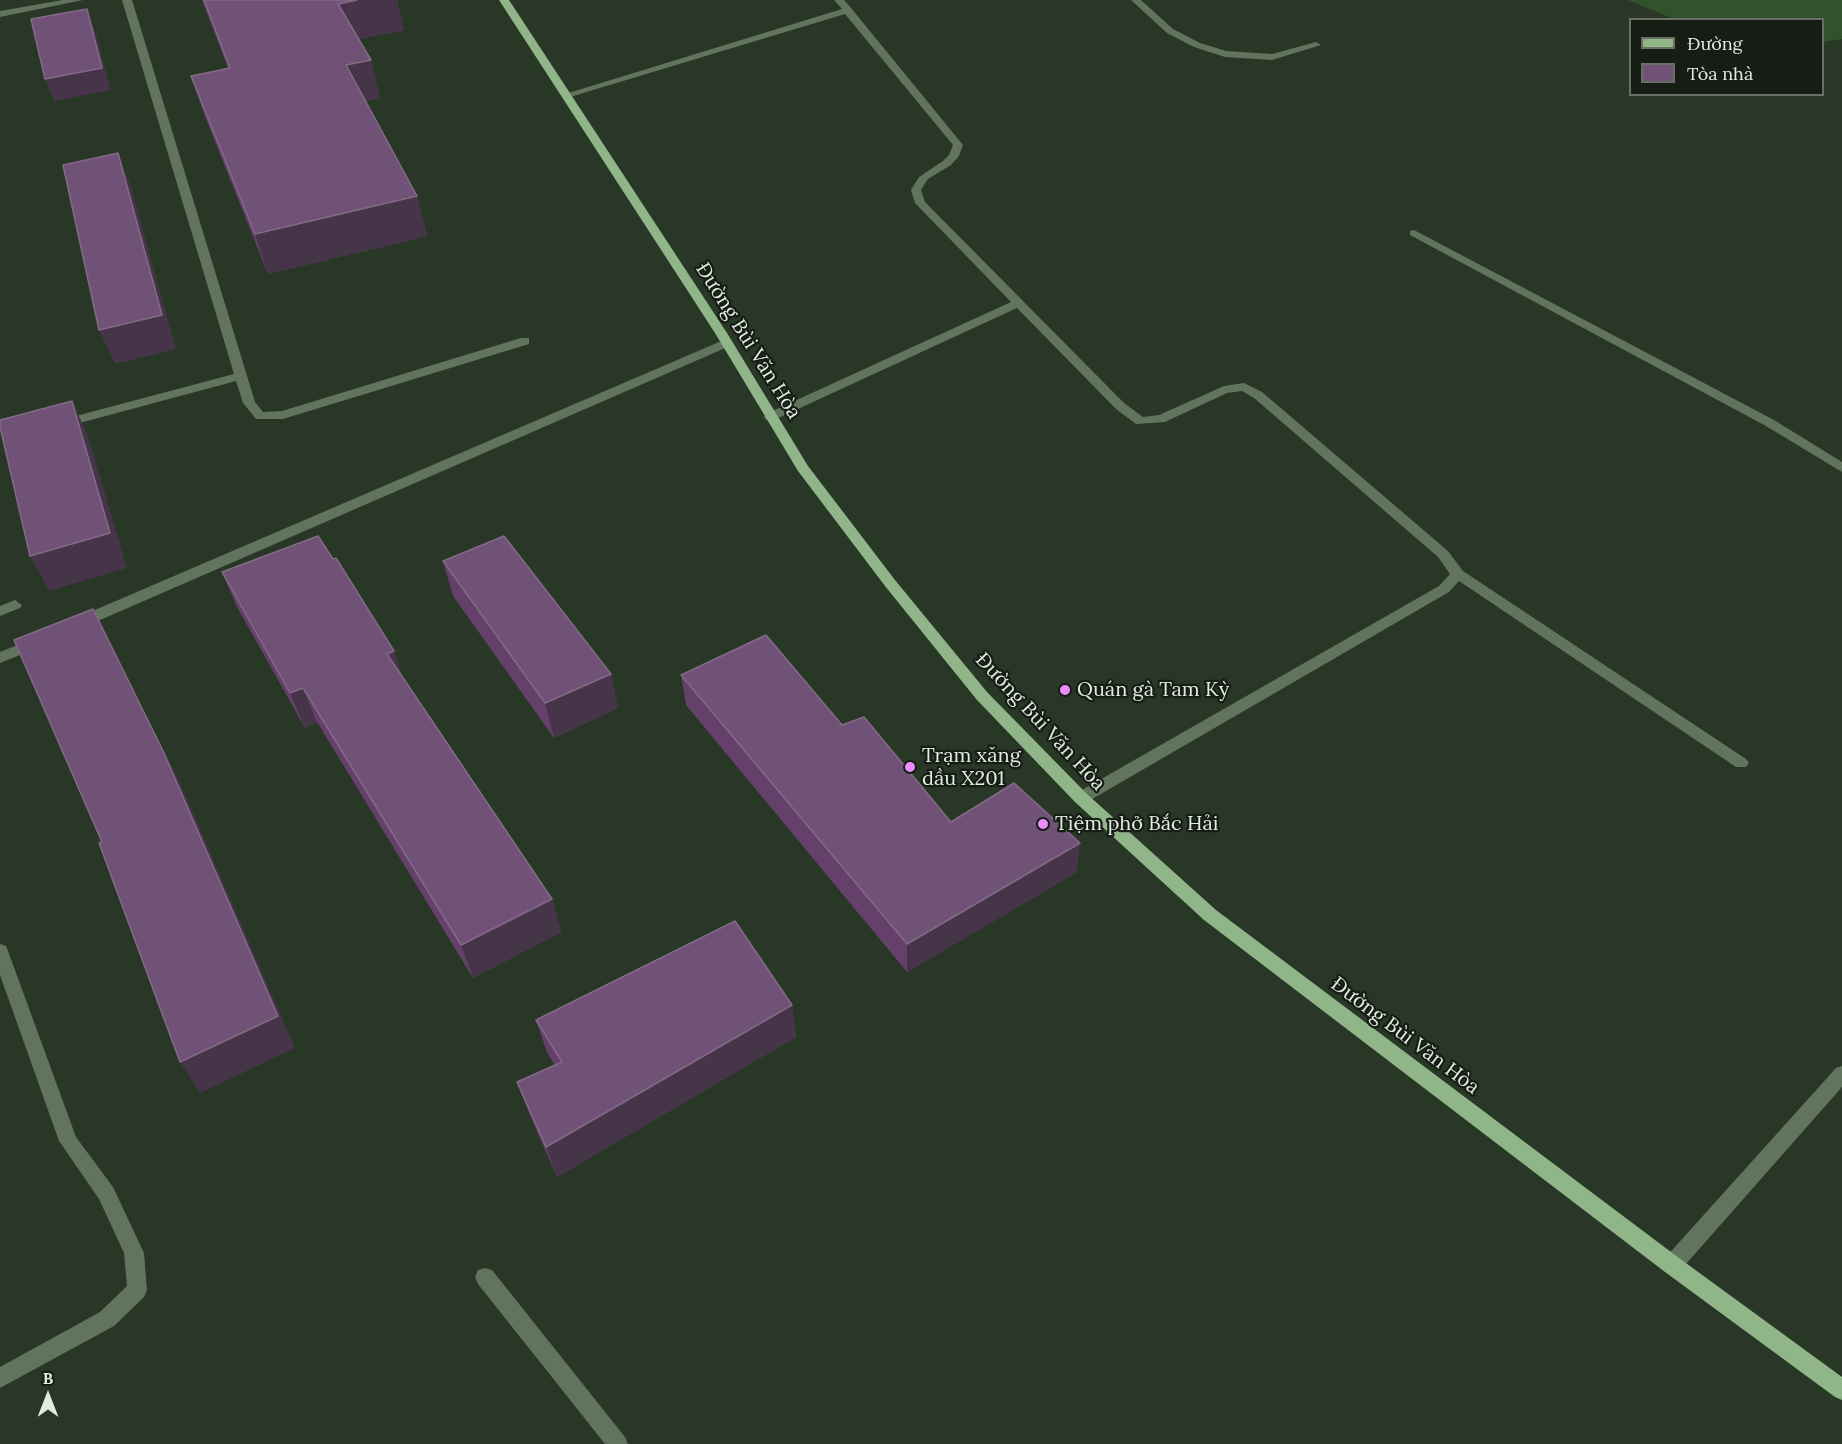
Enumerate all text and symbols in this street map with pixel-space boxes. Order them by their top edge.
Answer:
legend [1629,18,1824,96]
text: Đường [1687,32,1743,55]
text: Tòa nhà [1687,62,1753,85]
street label: Đường Bùi Văn Hòa [690,258,806,424]
street label: Đường Bùi Văn Hòa [970,648,1110,796]
place label: Quán gà Tam Kỳ [1077,678,1229,702]
marker: Quán gà Tam Kỳ [1058,683,1072,697]
place label: Trạm xăng dầu X201 [922,744,1021,791]
marker: Trạm xăng dầu X201 [903,760,917,774]
place label: Tiệm phở Bắc Hải [1055,812,1218,836]
marker: Tiệm phở Bắc Hải [1036,817,1050,831]
street label: Đường Bùi Văn Hòa [1326,972,1484,1100]
north arrow [18,1366,78,1426]
text: B [43,1368,53,1388]

